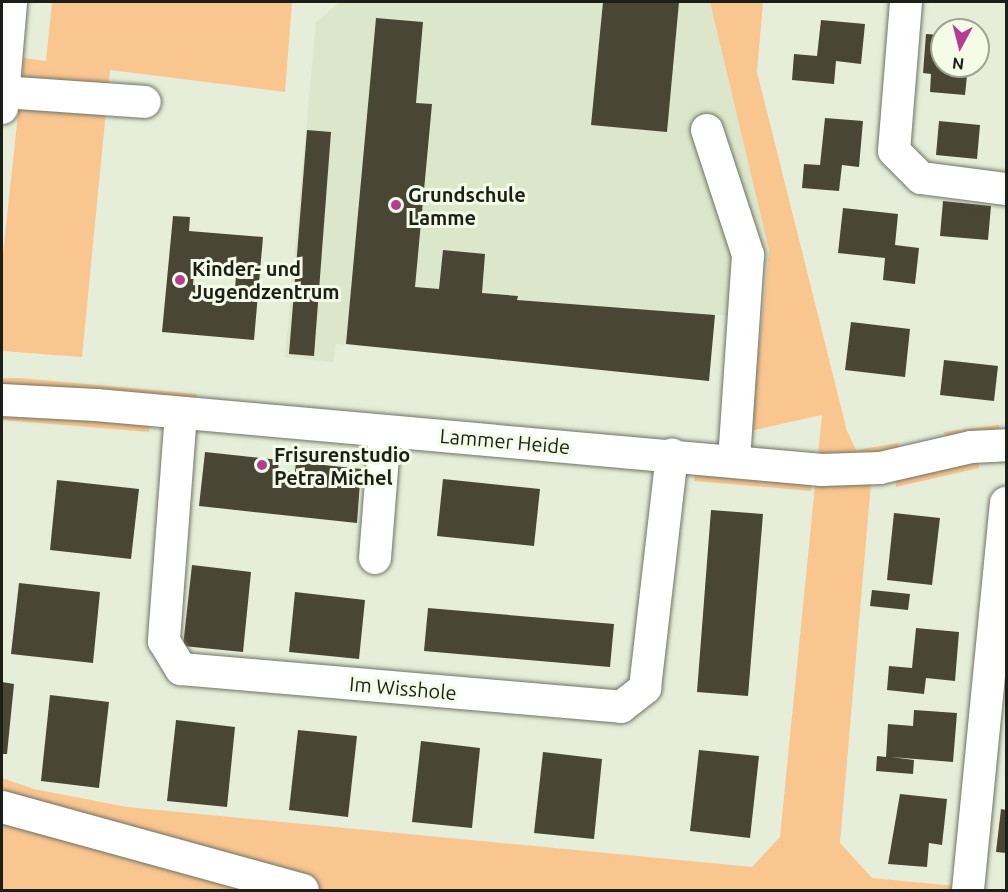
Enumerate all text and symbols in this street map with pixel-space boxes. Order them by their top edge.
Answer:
north arrow [930,18,990,78]
text: N [951,54,965,74]
place label: Grundschule Lamme [408,182,526,229]
marker: Grundschule Lamme [389,198,403,212]
place label: Kinder- und Jugendzentrum [192,256,340,303]
marker: Kinder- und Jugendzentrum [173,273,187,287]
street label: Lammer Heide [439,423,571,459]
place label: Frisurenstudio Petra Michel [274,442,410,489]
marker: Frisurenstudio Petra Michel [255,458,269,472]
street label: Im Wisshole [348,671,458,705]

